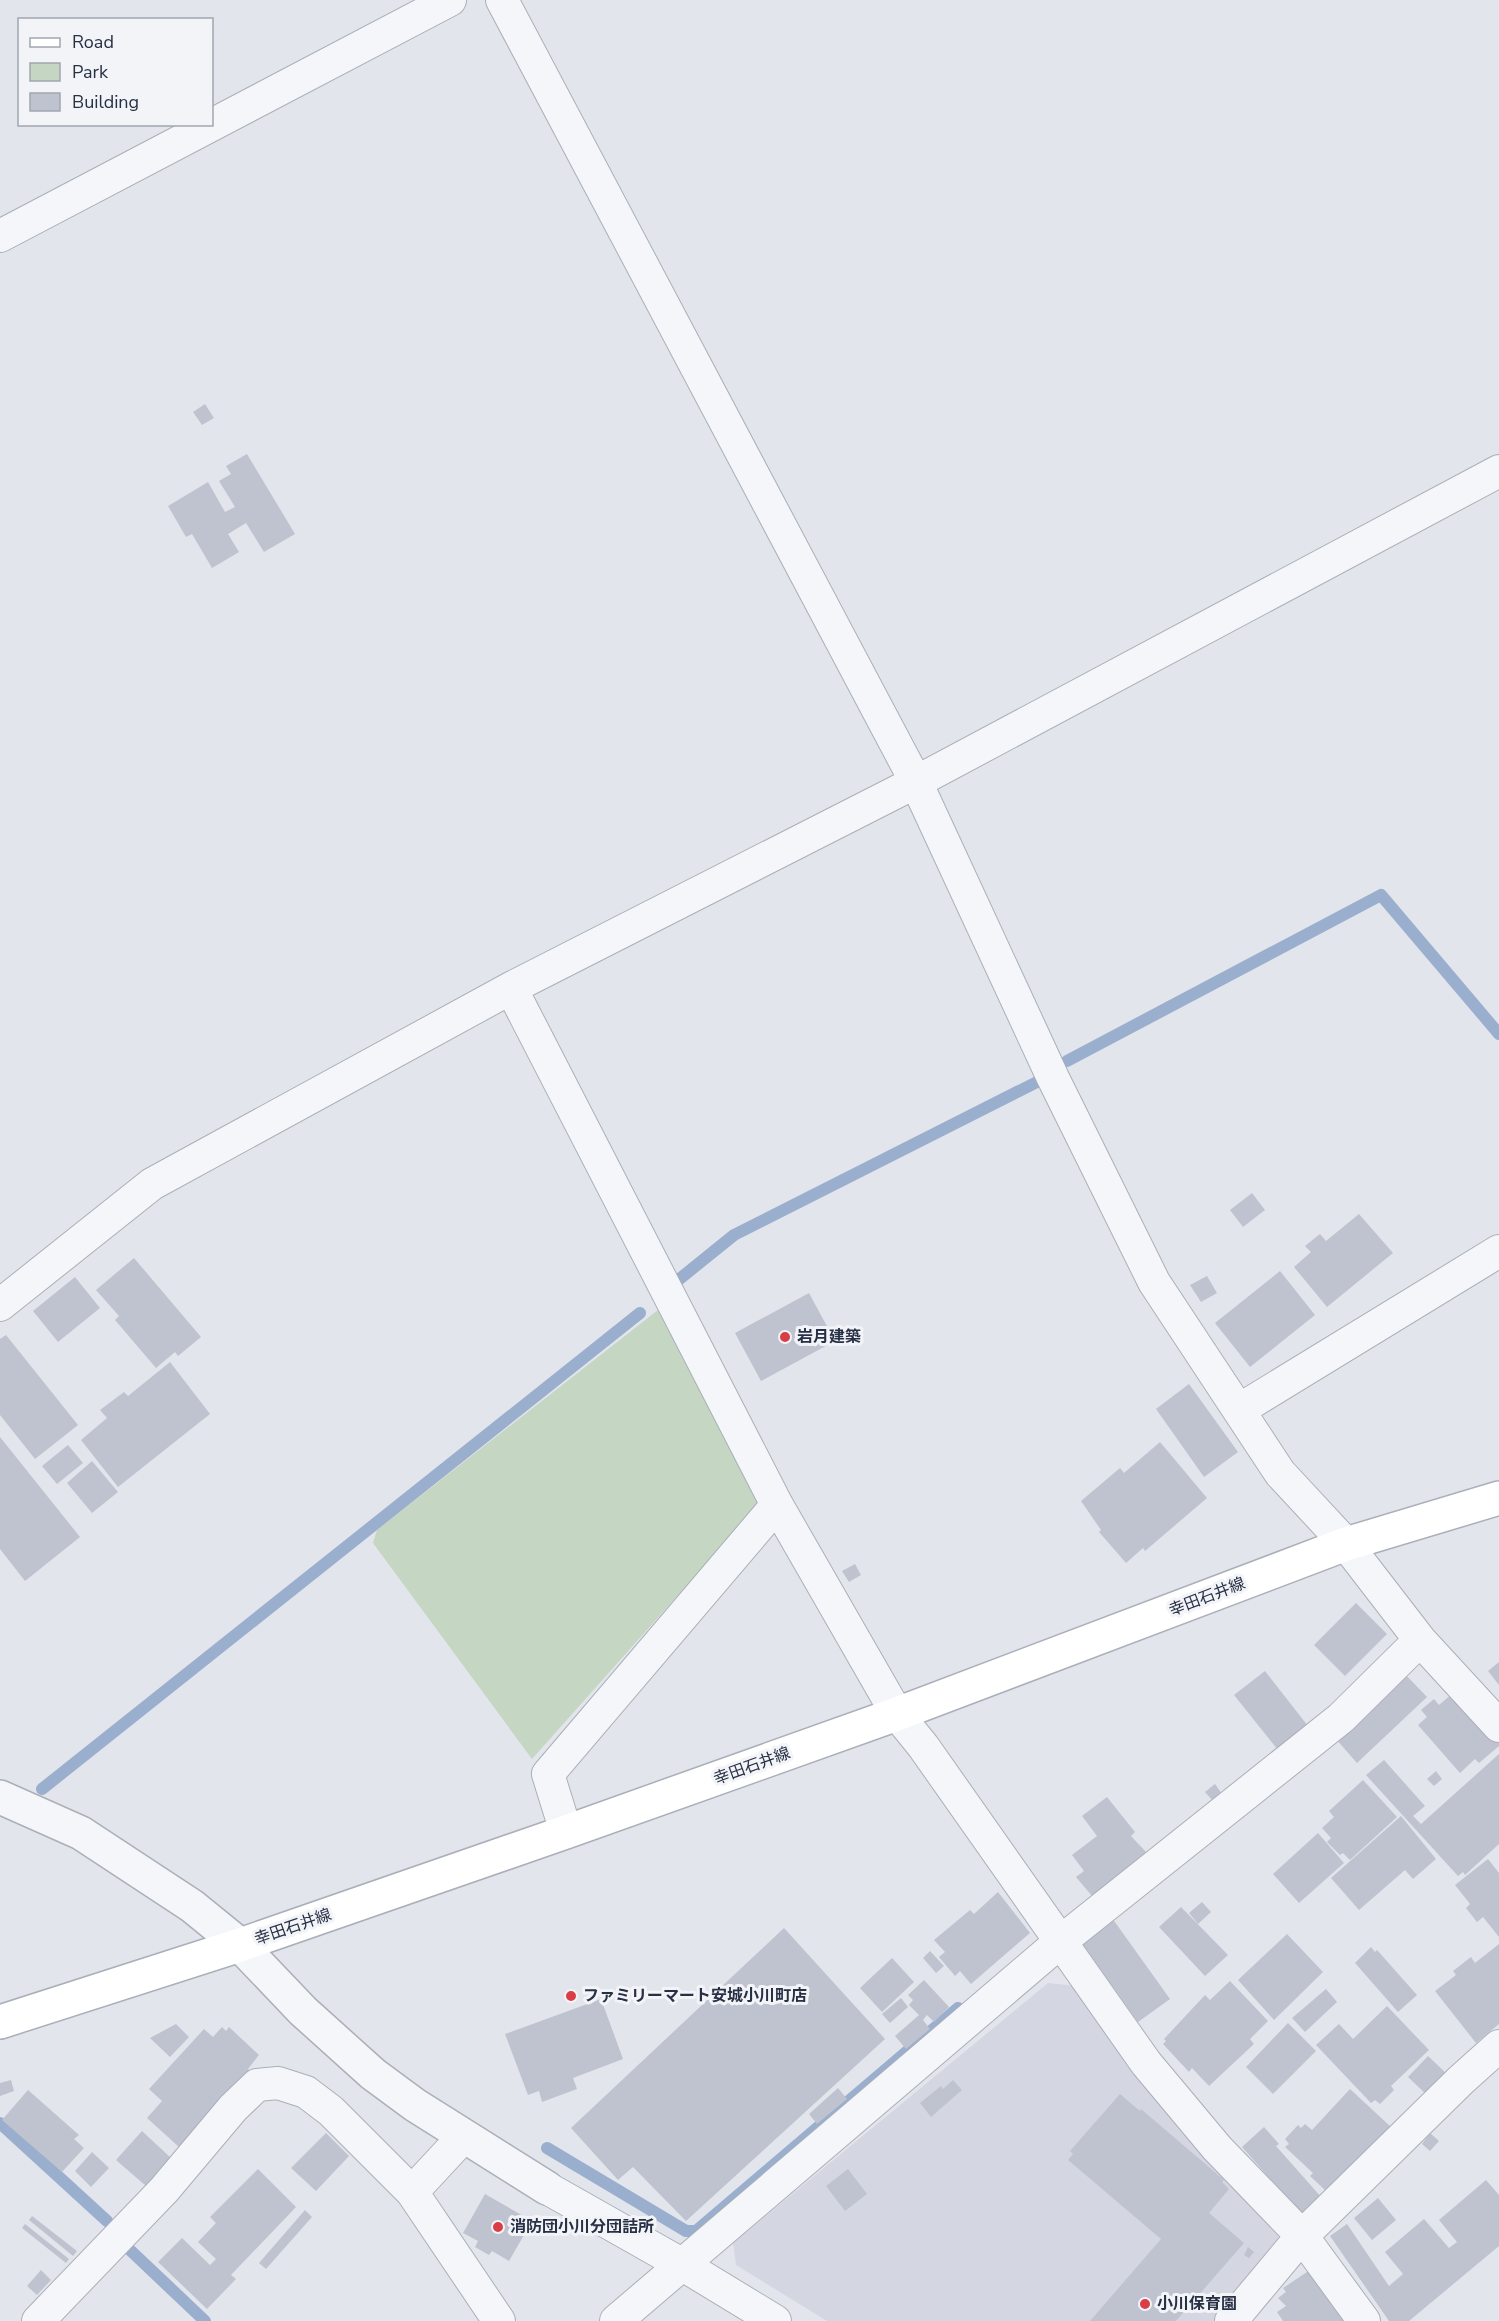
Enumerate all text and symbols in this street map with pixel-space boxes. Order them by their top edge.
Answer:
legend [18,18,213,126]
text: Road [72,30,114,54]
text: Park [72,60,109,84]
text: Building [72,90,139,114]
place label: 岩月建築 [797,1326,861,1348]
marker: 岩月建築 [778,1330,792,1344]
street label: 幸田石井線 [1166,1572,1248,1622]
street label: 幸田石井線 [711,1742,793,1790]
street label: 幸田石井線 [252,1904,334,1950]
place label: ファミリーマート安城小川町店 [583,1985,807,2007]
marker: ファミリーマート安城小川町店 [564,1989,578,2003]
place label: 消防団小川分団詰所 [510,2216,654,2238]
marker: 消防団小川分団詰所 [491,2220,505,2234]
place label: 小川保育園 [1157,2293,1237,2315]
marker: 小川保育園 [1138,2297,1152,2311]

